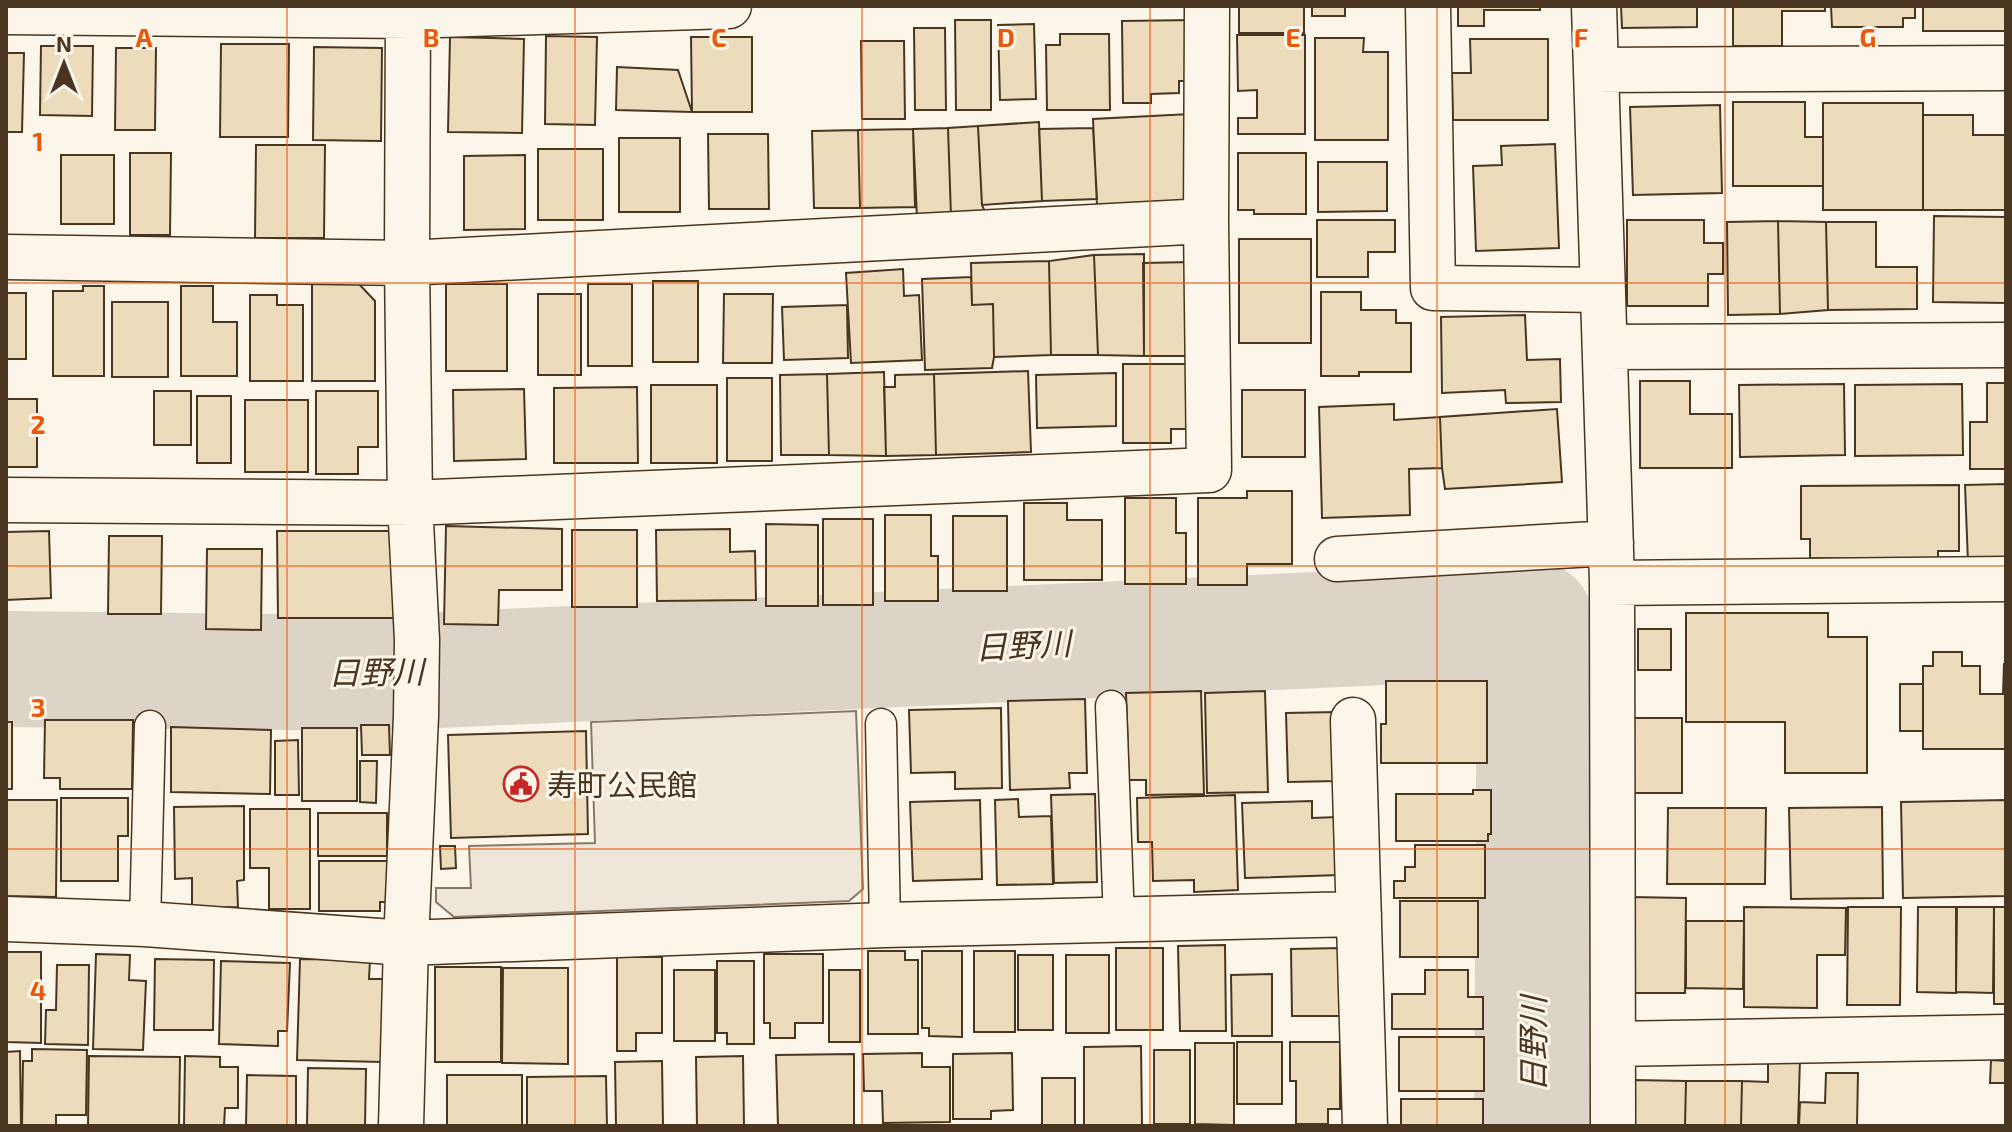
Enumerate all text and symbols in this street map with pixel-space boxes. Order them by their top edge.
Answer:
text: A [136,21,153,52]
text: B [423,21,439,52]
text: C [711,21,727,52]
text: D [997,21,1015,52]
text: E [1285,21,1301,52]
text: F [1574,21,1588,52]
text: G [1860,21,1876,52]
north arrow [24,24,104,104]
text: N [56,30,72,56]
text: 1 [32,125,44,156]
text: 2 [30,408,46,439]
water label: 日野川 [974,622,1075,665]
water label: 日野川 [328,651,427,691]
text: 3 [31,691,45,722]
public building icon: 寿町公民館 [502,765,540,803]
place label: 寿町公民館 [547,766,697,802]
text: 4 [30,974,46,1005]
water label: 日野川 [1513,993,1551,1092]

